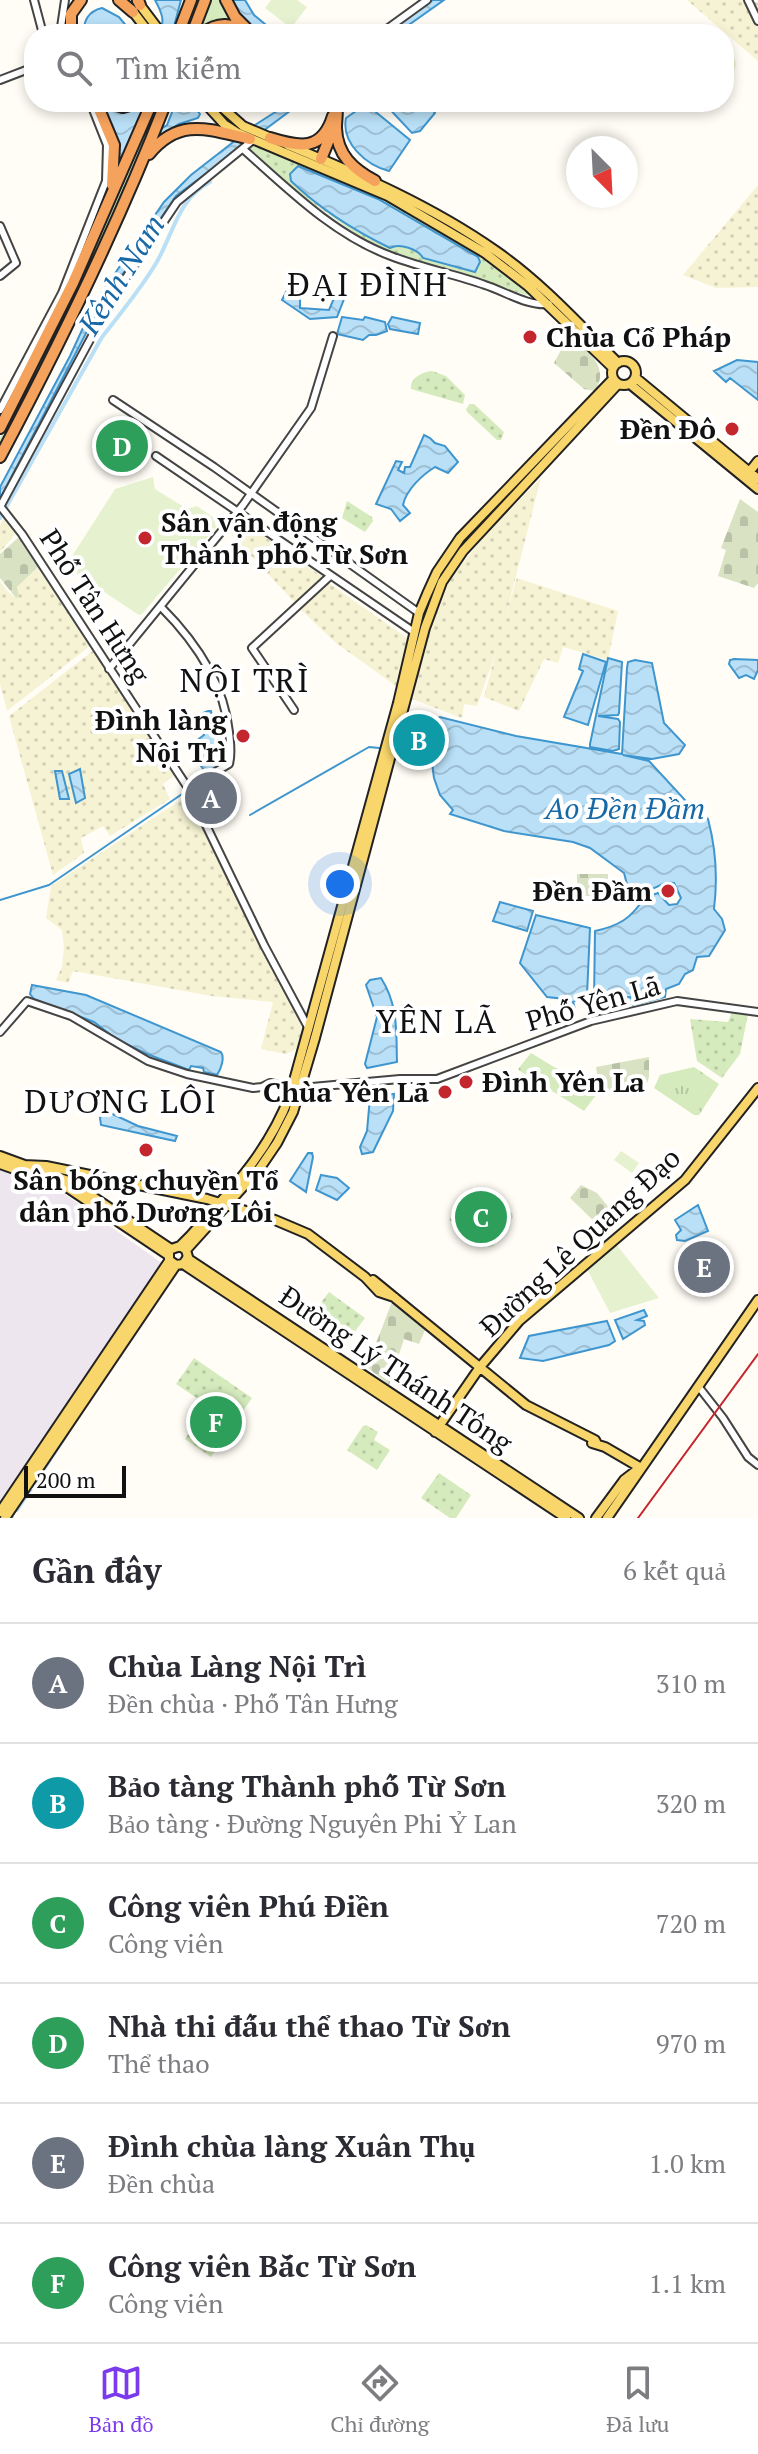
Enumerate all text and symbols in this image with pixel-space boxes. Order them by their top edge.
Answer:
search box [24,24,734,112]
icon: search [52,46,96,90]
text: Tìm kiếm [116,48,241,88]
north arrow [566,136,638,208]
water label: Kênh Nam [68,207,174,343]
district label: ĐẠI ĐÌNH [287,263,449,305]
place label: Chùa Cổ Pháp [546,318,731,355]
marker: Chùa Cổ Pháp [521,328,539,346]
place label: Đền Đô [620,410,716,447]
pin: D [96,416,148,476]
marker: Đền Đô [723,420,741,438]
place label: Sân vận động Thành phố Từ Sơn [161,503,408,572]
street label: Phố Tân Hưng [32,522,160,691]
marker: Sân vận động Thành phố Từ Sơn [136,529,154,547]
district label: NỘI TRÌ [179,659,311,701]
place label: Đình làng Nội Trì [95,701,228,770]
pin: B [393,710,445,770]
marker: Đình làng Nội Trì [234,727,252,745]
pin: A [185,768,237,828]
water label: Ao Đền Đầm [543,788,705,828]
your location [320,864,360,904]
place label: Đền Đầm [533,872,652,909]
marker: Đền Đầm [659,882,677,900]
street label: Phố Yên Lã [521,966,664,1039]
district label: YÊN LÃ [376,1000,498,1042]
place label: Đình Yên La [482,1063,645,1100]
place label: Chùa Yên Lã [263,1073,429,1110]
marker: Đình Yên La [457,1073,475,1091]
district label: DƯƠNG LÔI [24,1080,218,1122]
marker: Chùa Yên Lã [436,1083,454,1101]
street label: Đường Lê Quang Đạo [472,1139,688,1344]
marker: Sân bóng chuyền Tổ dân phố Dương Lôi [137,1141,155,1159]
place label: Sân bóng chuyền Tổ dân phố Dương Lôi [13,1161,279,1230]
pin: C [455,1187,507,1247]
pin: E [678,1237,730,1297]
street label: Đường Lý Thánh Tông [273,1277,521,1461]
pin: F [190,1392,242,1452]
scale bar [24,1462,126,1498]
text: 200 m [36,1465,96,1494]
text: Gần đây [32,1548,161,1593]
text: 6 kết quả [623,1553,726,1587]
text: Chùa Làng Nội Trì [108,1646,367,1686]
text: A [49,1666,67,1700]
text: 310 m [656,1666,726,1700]
text: Đền chùa · Phố Tân Hưng [108,1686,398,1720]
text: Bảo tàng Thành phố Từ Sơn [108,1766,506,1806]
text: B [50,1786,66,1820]
text: 320 m [656,1786,726,1820]
text: Bảo tàng · Đường Nguyên Phi Ỷ Lan [108,1806,517,1840]
text: Công viên Phú Điền [108,1886,389,1926]
text: C [50,1906,66,1940]
text: 720 m [656,1906,726,1940]
text: Công viên [108,1926,223,1960]
text: Nhà thi đấu thể thao Từ Sơn [108,2006,511,2046]
text: D [48,2026,68,2060]
text: 970 m [656,2026,726,2060]
text: Thể thao [108,2046,210,2080]
text: Đình chùa làng Xuân Thụ [108,2126,476,2166]
text: E [50,2146,66,2180]
text: 1.0 km [649,2146,726,2180]
text: Đền chùa [108,2166,215,2200]
text: Công viên Bắc Từ Sơn [108,2246,416,2286]
text: F [51,2266,65,2300]
text: 1.1 km [649,2266,726,2300]
text: Công viên [108,2286,223,2320]
tab: Bản đồ [88,2361,153,2438]
tab: Chỉ đường [330,2361,429,2438]
tab: Đã lưu [606,2361,669,2438]

